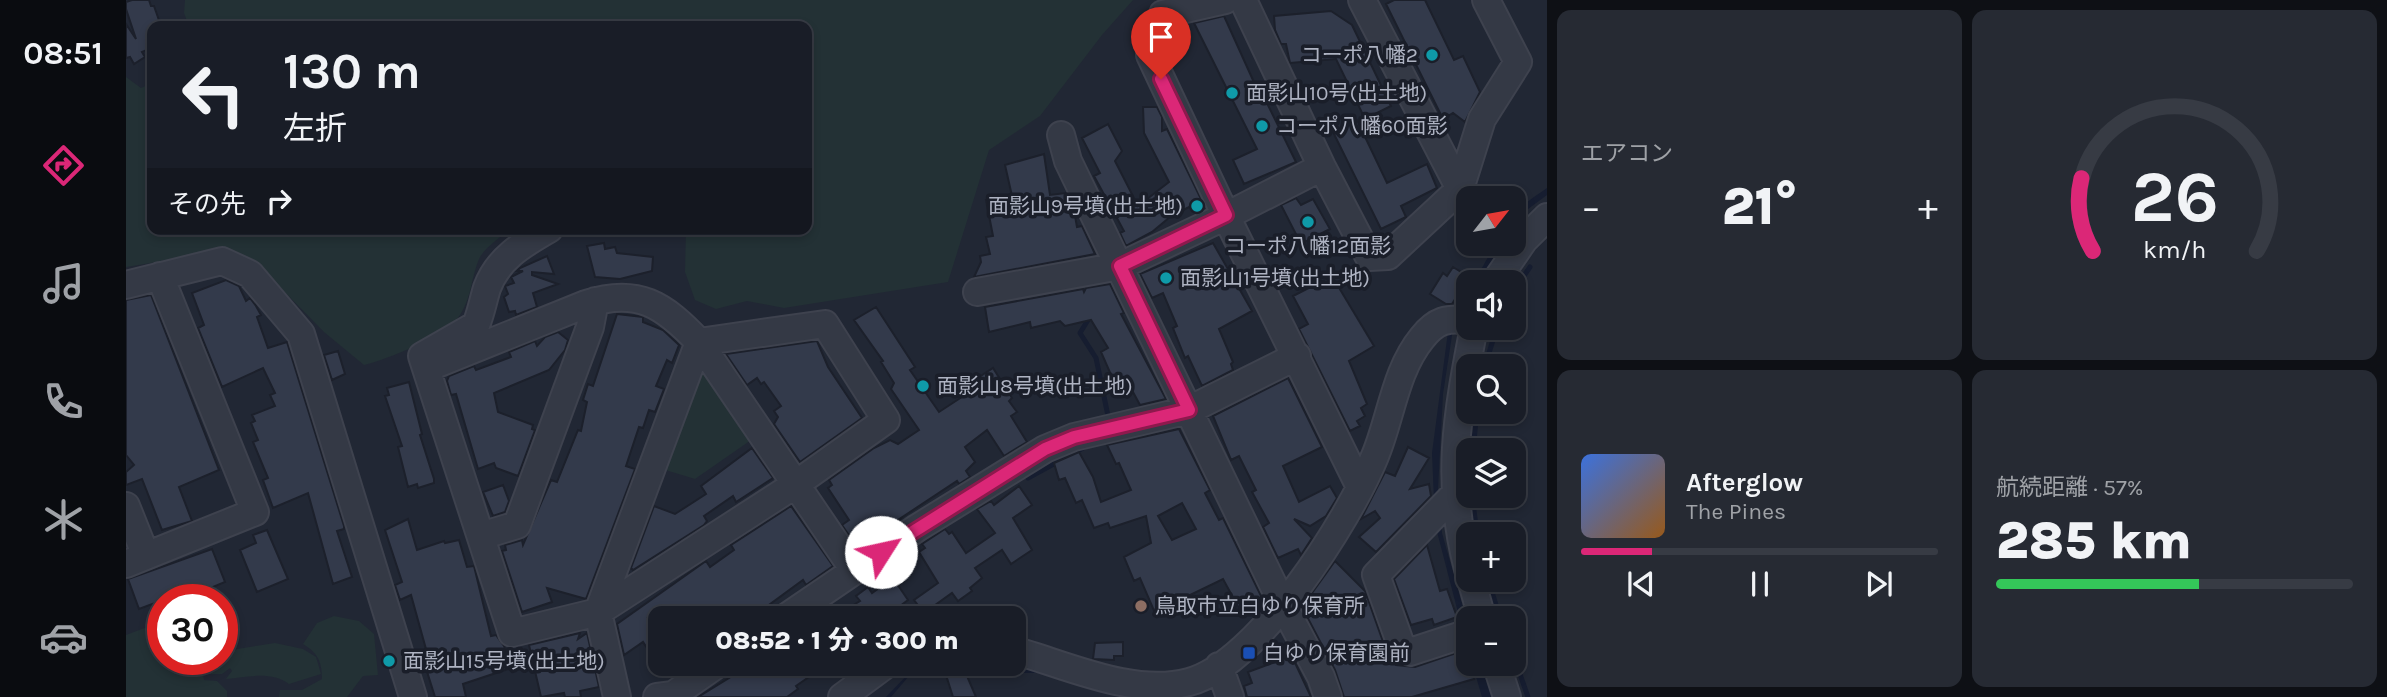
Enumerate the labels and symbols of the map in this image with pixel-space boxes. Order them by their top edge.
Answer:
pin [1131,7,1191,79]
place label: コーポ八幡2 [1301,43,1418,67]
marker: コーポ八幡2 [1424,47,1440,63]
place label: 面影山10号(出土地) [1246,81,1427,105]
marker: 面影山10号(出土地) [1224,85,1240,101]
place label: コーポ八幡60面影 [1276,114,1448,138]
marker: コーポ八幡60面影 [1254,118,1270,134]
north arrow [1456,186,1526,256]
place label: 面影山9号墳(出土地) [988,194,1183,218]
marker: 面影山9号墳(出土地) [1189,198,1205,214]
marker: コーポ八幡12面影 [1300,214,1316,230]
place label: コーポ八幡12面影 [1225,234,1391,258]
place label: 面影山1号墳(出土地) [1180,266,1370,290]
marker: 面影山1号墳(出土地) [1158,270,1174,286]
place label: 面影山8号墳(出土地) [937,374,1133,398]
marker: 面影山8号墳(出土地) [915,378,931,394]
position arrow [844,515,918,589]
speed limit sign: 30 [147,584,238,675]
place label: 鳥取市立白ゆり保育所 [1155,594,1365,618]
marker: 鳥取市立白ゆり保育所 [1133,598,1149,614]
place label: 白ゆり保育園前 [1263,641,1410,665]
marker: 白ゆり保育園前 [1241,645,1257,661]
place label: 面影山15号墳(出土地) [403,649,605,673]
marker: 面影山15号墳(出土地) [381,653,397,669]

